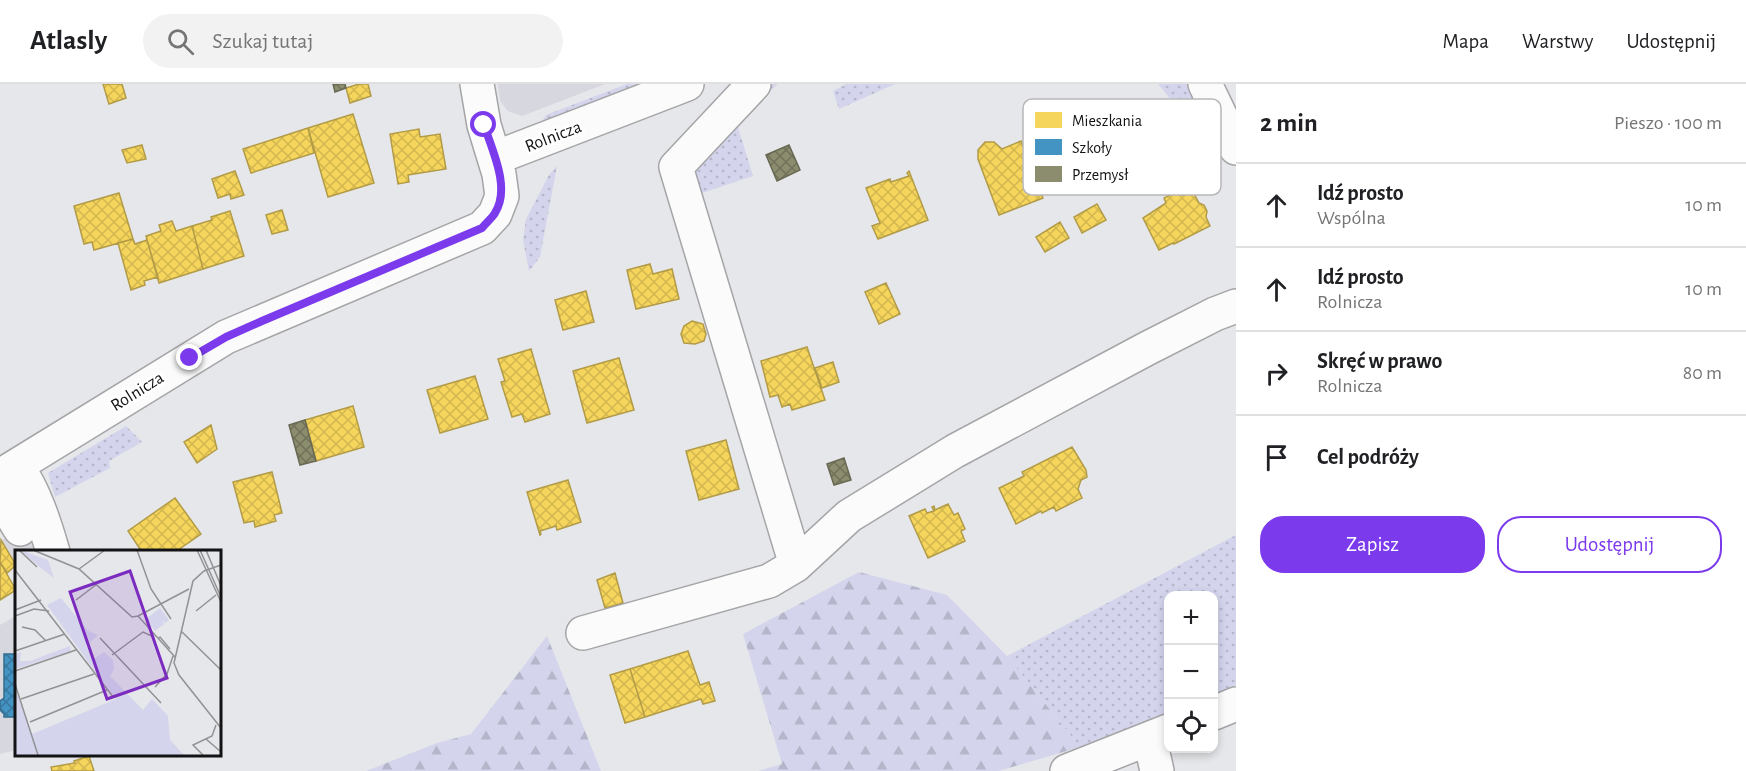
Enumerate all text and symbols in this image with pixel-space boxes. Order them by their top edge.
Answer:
search box [143,14,563,68]
icon: search [164,25,197,58]
text: Atlasly [30,27,107,55]
text: Szukaj tutaj [212,30,313,52]
text: Mapa [1443,31,1489,52]
text: Warstwy [1522,31,1593,52]
text: Udostępnij [1626,31,1716,52]
legend [1023,99,1221,195]
text: 2 min [1260,110,1318,136]
route start [470,111,496,137]
text: Mieszkania [1072,113,1142,129]
text: Pieszo · 100 m [1614,113,1722,133]
street label: Rolnicza [523,118,584,156]
text: Szkoły [1072,140,1112,157]
text: Przemysł [1072,167,1129,184]
text: Idź prosto [1317,182,1404,204]
icon: ahead [1260,189,1293,222]
text: 10 m [1685,195,1722,215]
text: Wspólna [1317,208,1386,228]
text: Idź prosto [1317,266,1404,288]
icon: ahead [1260,273,1293,306]
text: 10 m [1685,279,1722,299]
text: Rolnicza [1317,292,1382,312]
route end [176,344,202,370]
text: Skręć w prawo [1317,350,1442,372]
icon: right [1260,357,1293,390]
text: 80 m [1683,363,1722,383]
street label: Rolnicza [108,369,167,415]
text: Rolnicza [1317,376,1382,396]
icon: arrive [1260,441,1293,474]
text: Cel podróży [1317,446,1419,468]
button: Zapisz [1260,516,1485,573]
button: Udostępnij [1497,516,1722,573]
inset map [15,550,220,756]
map controls [1164,591,1218,753]
button: + [1164,591,1218,645]
button: − [1164,645,1218,699]
button: locate [1164,699,1218,753]

